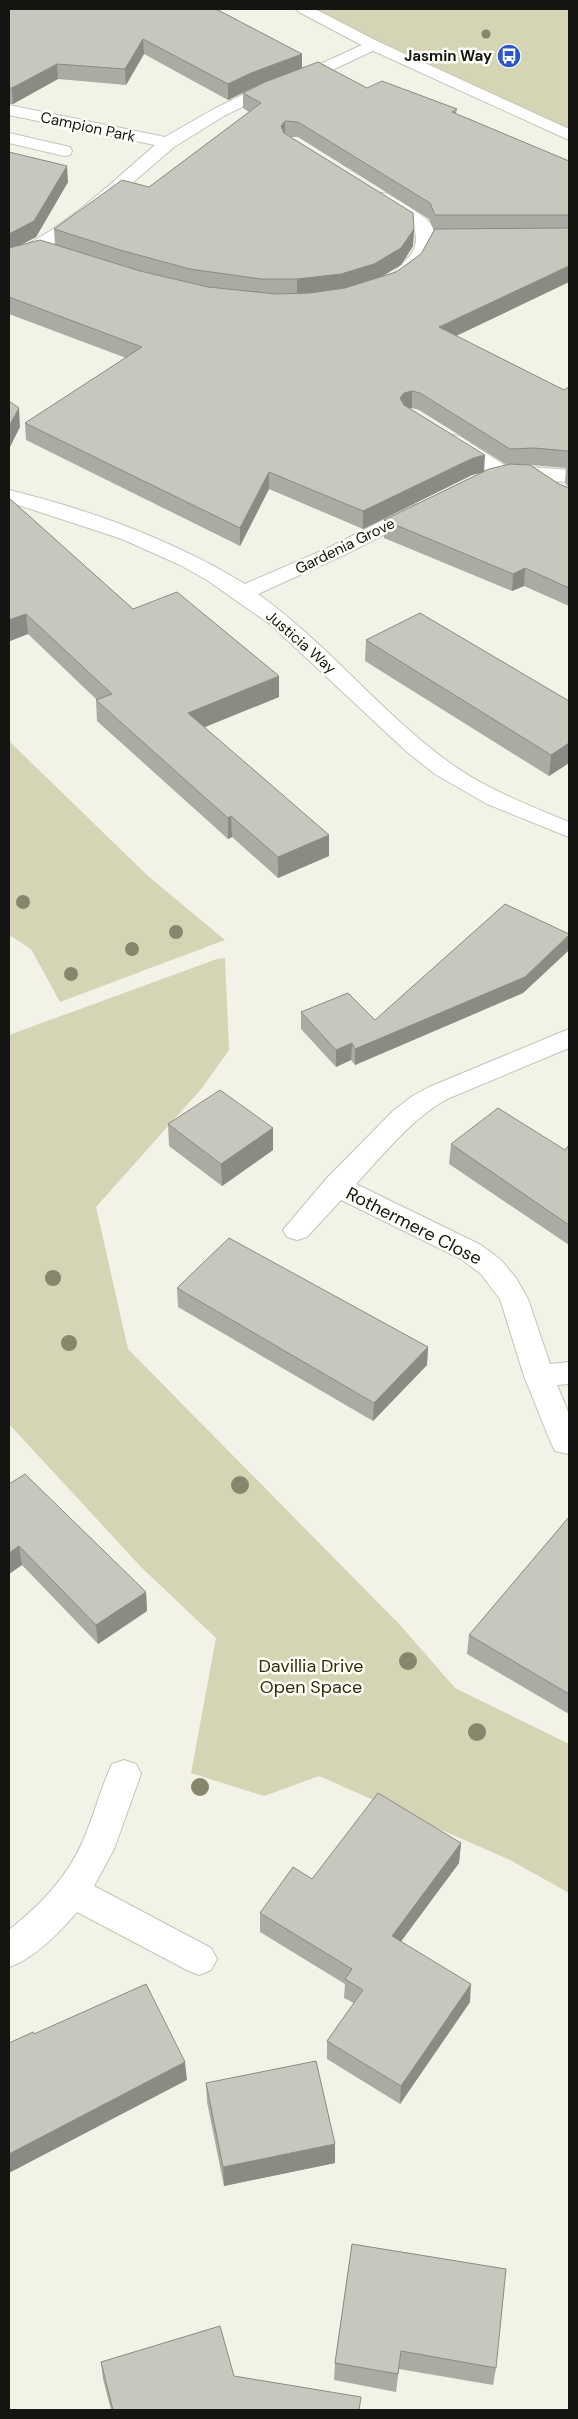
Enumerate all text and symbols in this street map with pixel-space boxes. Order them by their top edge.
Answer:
bus stop icon: Jasmin Way [496,43,522,69]
place label: Jasmin Way [404,46,492,66]
street label: Campion Park [39,107,138,147]
street label: Gardenia Grove [292,513,398,579]
street label: Justicia Way [262,606,341,679]
street label: Rothermere Close [342,1181,486,1271]
park label: Davillia Drive Open Space [258,1654,364,1699]

